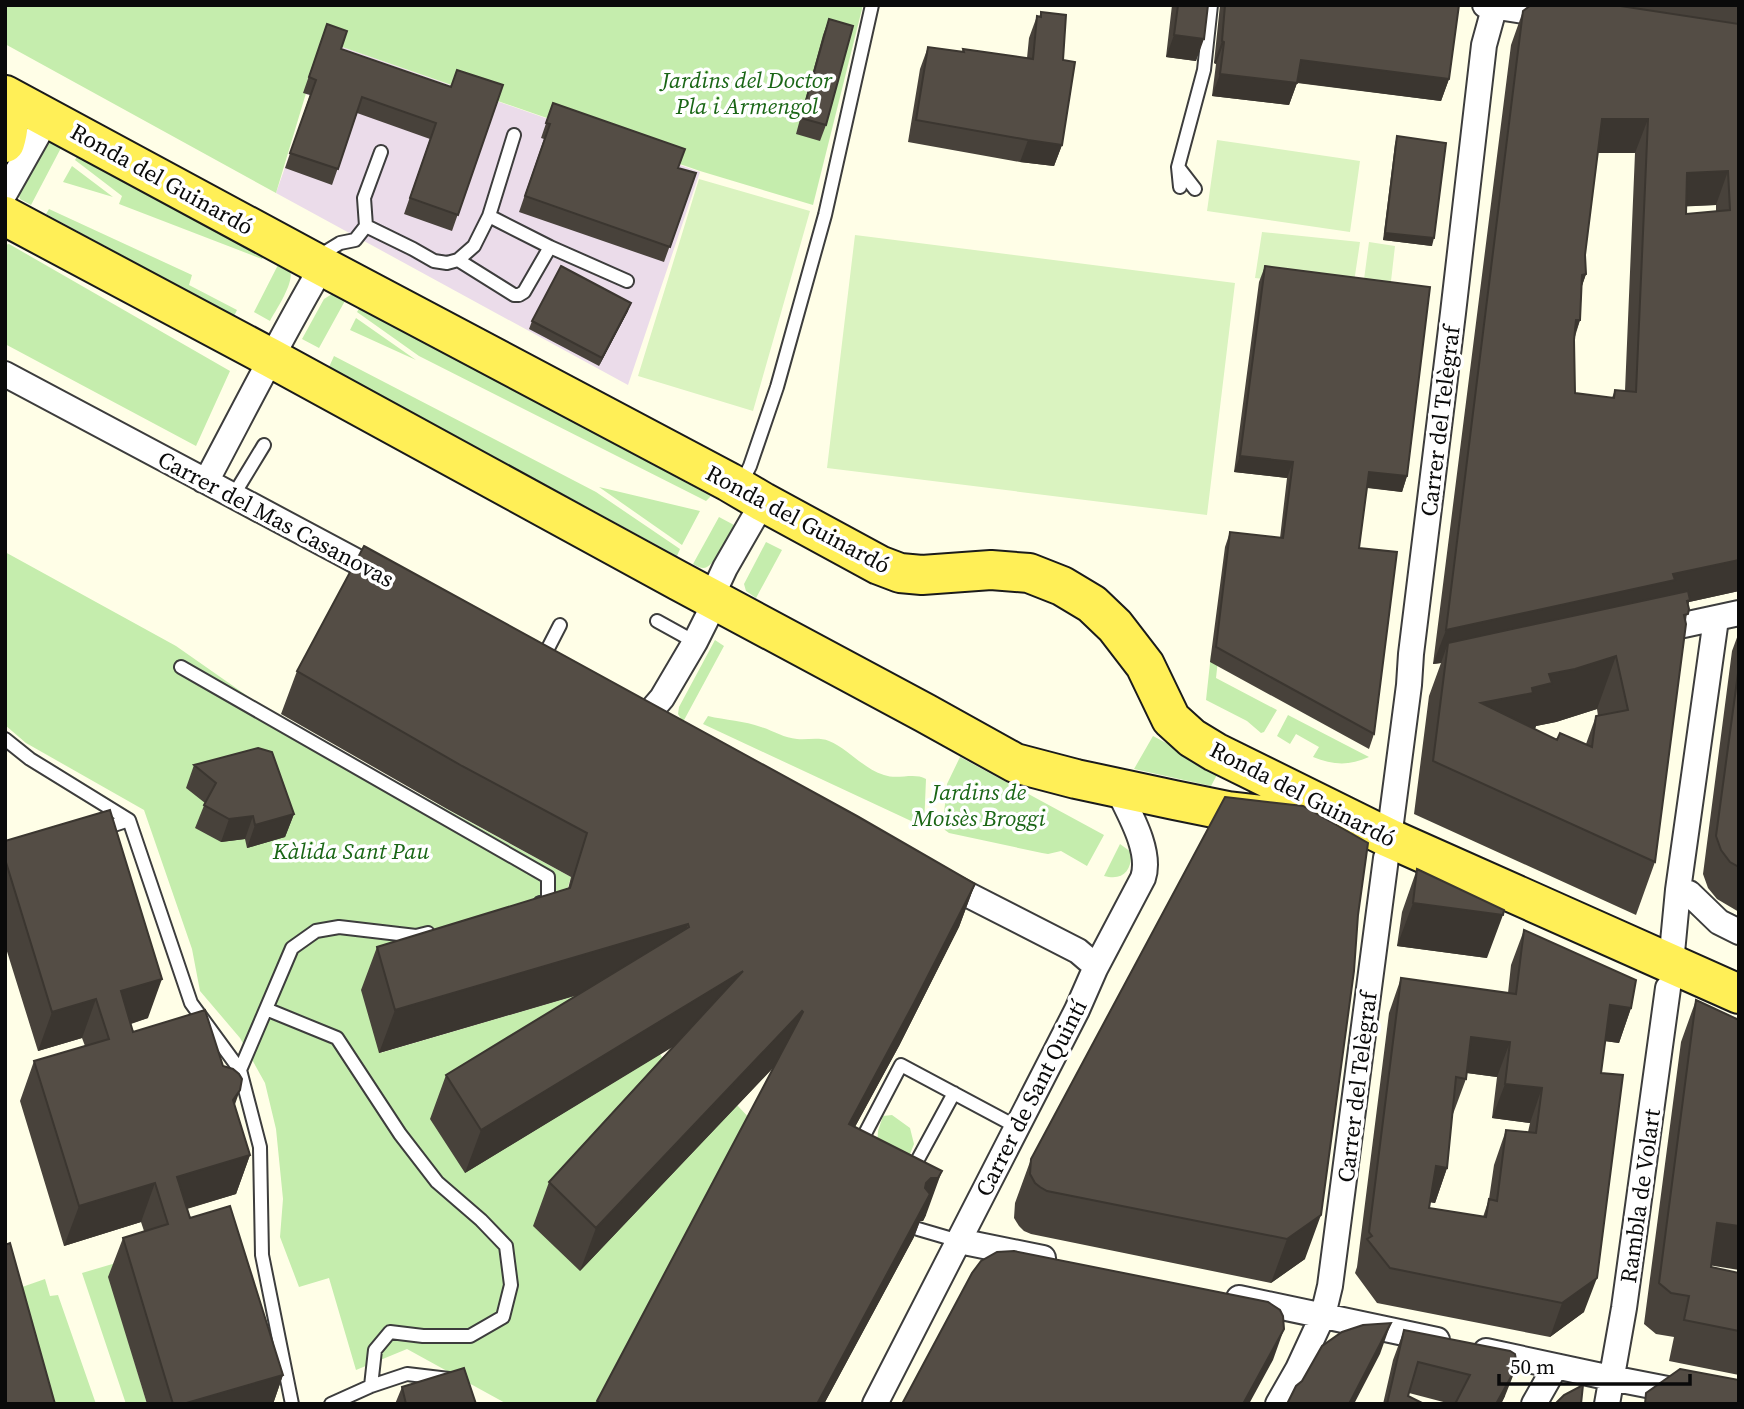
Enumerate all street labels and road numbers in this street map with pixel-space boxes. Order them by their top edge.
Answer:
street label: Ronda del Guinardó [65,115,259,243]
street label: Carrer del Telègraf [1412,322,1468,518]
street label: Carrer del Mas Casanovas [152,443,400,595]
street label: Ronda del Guinardó [700,457,896,581]
street label: Ronda del Guinardó [1205,733,1401,855]
street label: Carrer del Telègraf [1329,988,1385,1184]
street label: Carrer de Sant Quintí [967,994,1095,1202]
street label: Rambla de Volart [1612,1106,1668,1285]

